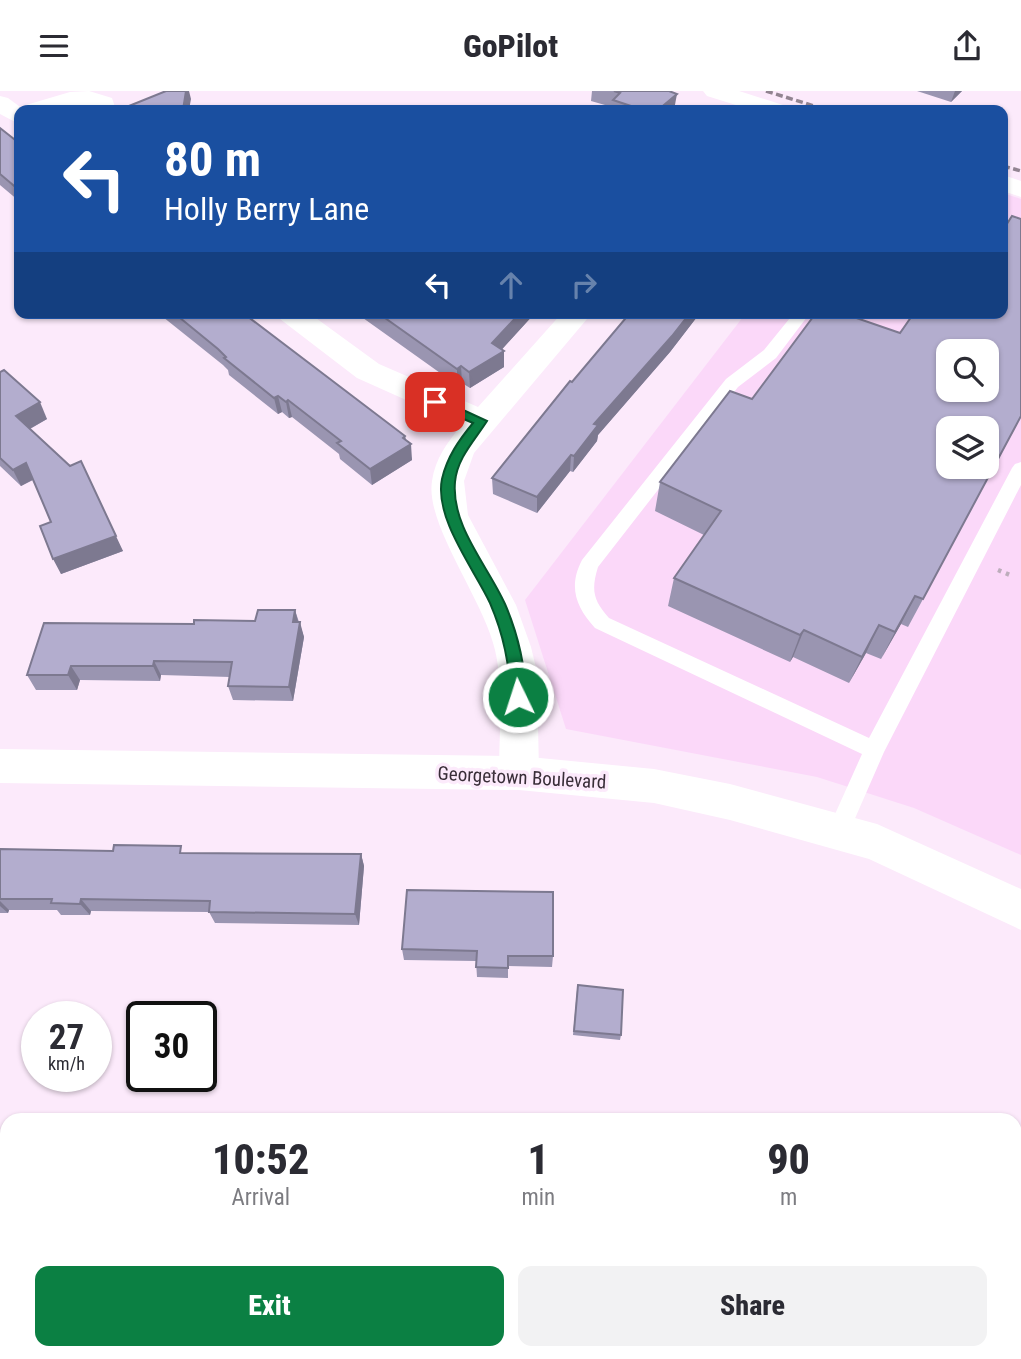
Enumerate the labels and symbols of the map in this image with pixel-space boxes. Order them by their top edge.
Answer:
pin [405,372,465,432]
position arrow [481,660,555,734]
street label: Georgetown Boulevard [437,762,607,793]
speed limit sign: 30 [126,1001,217,1092]

